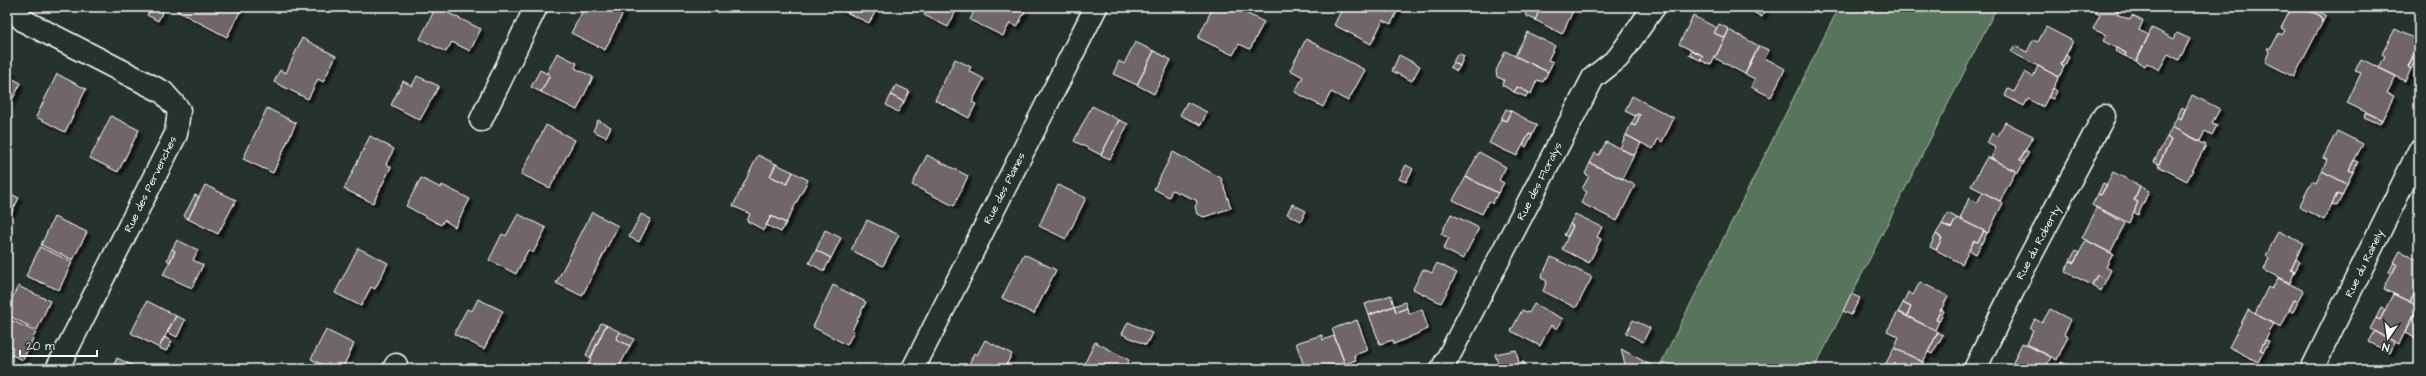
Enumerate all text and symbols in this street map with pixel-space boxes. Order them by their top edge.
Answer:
street label: Rue des Pervenches [121,133,180,235]
street label: Rue des Floralys [1513,139,1567,223]
street label: Rue des Plaines [980,150,1029,227]
street label: Rue du Roberty [2013,202,2065,282]
street label: Rue du Rainely [2342,227,2388,300]
north arrow [2368,318,2408,358]
scale bar [20,332,97,358]
text: 20 m [26,338,55,355]
text: N [2381,339,2391,355]

